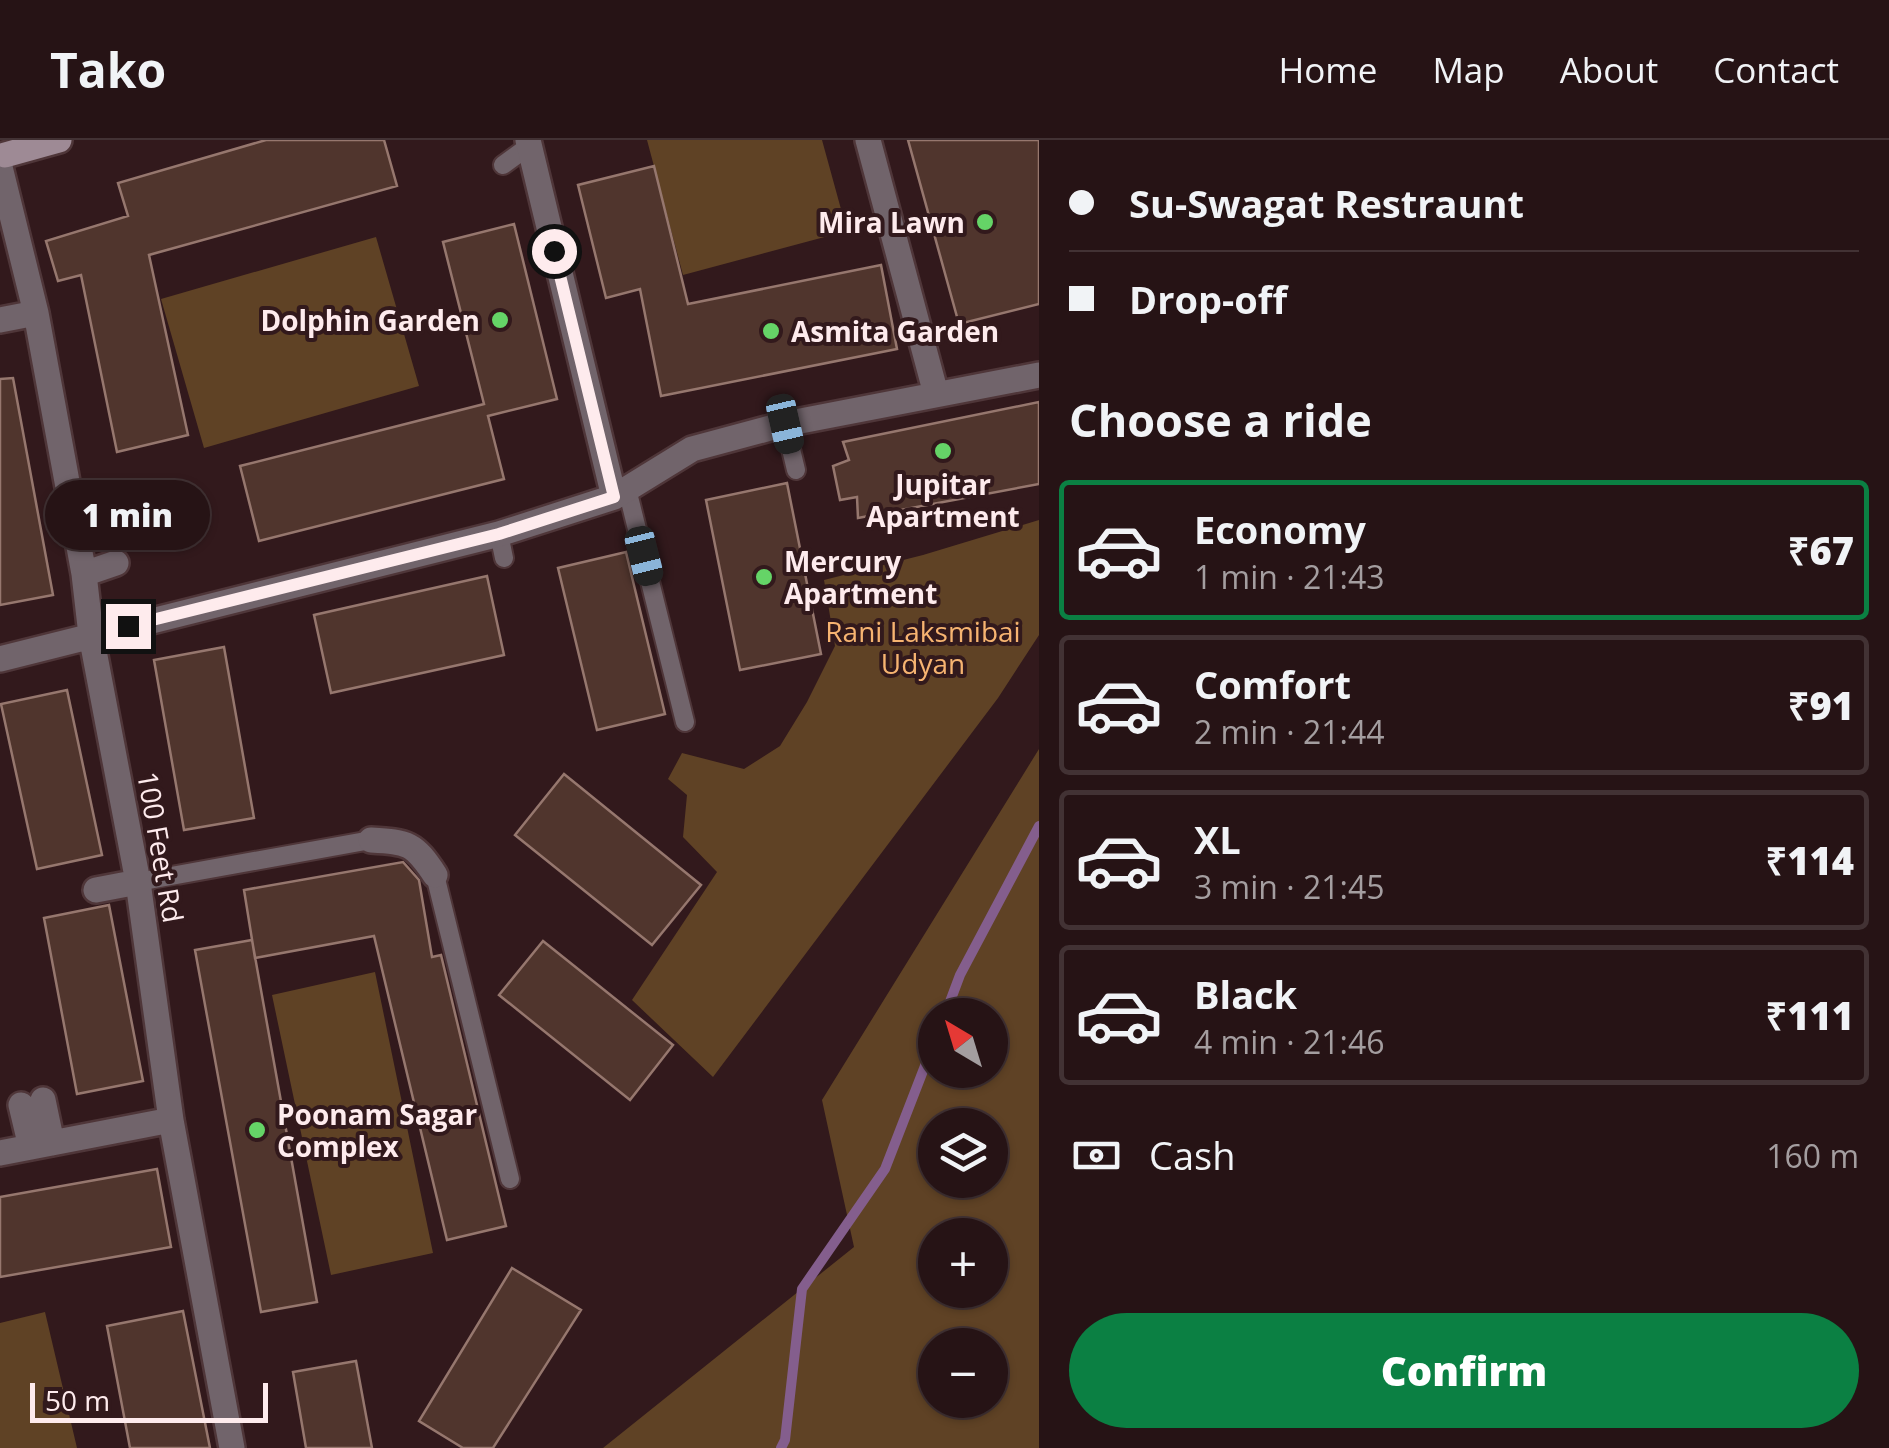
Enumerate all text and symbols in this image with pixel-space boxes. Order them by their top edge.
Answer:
text: Tako [50,37,166,102]
text: Home [1278,46,1377,93]
text: Map [1432,46,1505,93]
text: About [1560,46,1658,93]
text: Contact [1713,46,1839,93]
text: Su-Swagat Restraunt [1129,177,1524,229]
place label: Mira Lawn [818,203,965,241]
marker: Mira Lawn [974,211,996,233]
route start [532,229,577,274]
text: Drop-off [1129,273,1287,325]
place label: Dolphin Garden [260,301,480,339]
marker: Dolphin Garden [489,309,511,331]
place label: Asmita Garden [791,312,999,350]
marker: Asmita Garden [760,320,782,342]
text: Choose a ride [1069,389,1372,450]
car [764,391,806,457]
marker: Jupitar Apartment [932,440,954,462]
place label: Jupitar Apartment [866,465,1020,535]
callout: 1 min [46,481,210,551]
text: 1 min [82,493,173,536]
text: Economy [1194,503,1366,555]
icon: car [1074,505,1164,595]
car [622,523,666,589]
text: ₹67 [1788,524,1854,576]
place label: Mercury Apartment [784,542,937,612]
text: 1 min · 21:43 [1194,555,1385,598]
marker: Mercury Apartment [753,566,775,588]
route end [106,604,151,649]
park label: Rani Laksmibai Udyan [825,612,1021,682]
text: Comfort [1194,658,1351,710]
icon: car [1074,660,1164,750]
text: ₹91 [1788,679,1854,731]
text: 2 min · 21:44 [1194,710,1385,753]
street label: 100 Feet Rd [129,768,193,926]
text: XL [1194,813,1241,865]
icon: car [1074,815,1164,905]
text: ₹114 [1765,834,1854,886]
text: 3 min · 21:45 [1194,865,1385,908]
text: Black [1194,968,1297,1020]
icon: car [1074,970,1164,1060]
text: ₹111 [1765,989,1854,1041]
north arrow [918,998,1008,1088]
map controls [918,998,1008,1418]
text: 4 min · 21:46 [1194,1020,1385,1063]
place label: Poonam Sagar Complex [277,1095,477,1165]
button: layers [918,1108,1008,1198]
marker: Poonam Sagar Complex [246,1119,268,1141]
icon: cash [1069,1128,1124,1183]
text: Cash [1149,1129,1235,1181]
text: 160 m [1766,1134,1859,1177]
button: + [918,1218,1008,1308]
button: Confirm [1069,1313,1859,1428]
button: − [918,1328,1008,1418]
scale bar [30,1378,268,1422]
text: 50 m [45,1381,110,1419]

